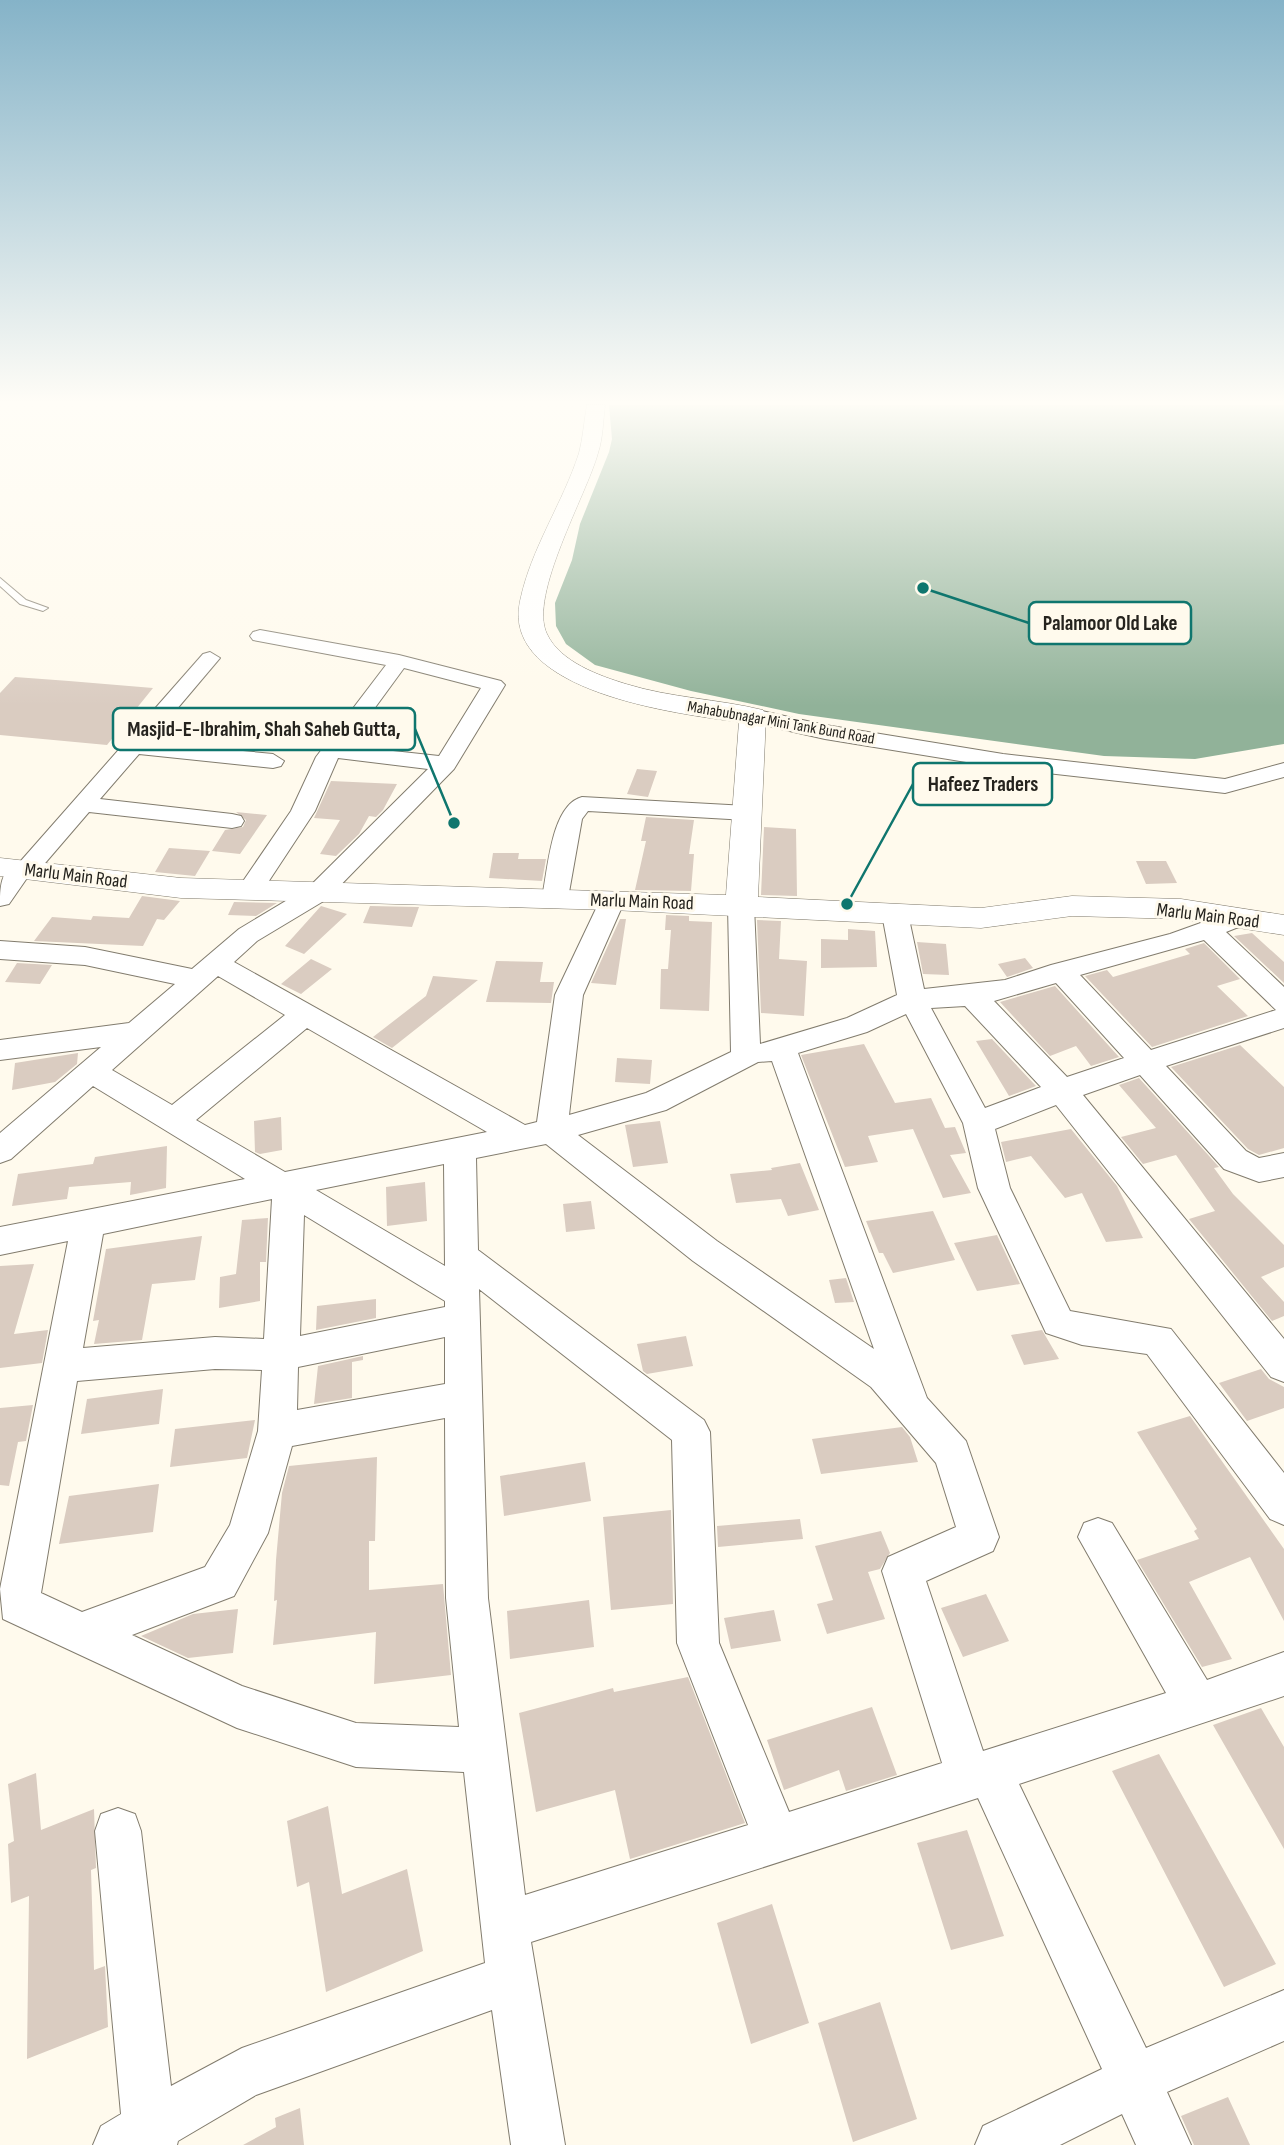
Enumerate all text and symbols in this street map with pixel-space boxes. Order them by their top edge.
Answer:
callout: Palamoor Old Lake [1029,602,1191,644]
text: Palamoor Old Lake [1043,611,1177,636]
street label: Mahabubnagar Mini Tank Bund Road [686,697,876,749]
callout: Masjid-E-Ibrahim, Shah Saheb Gutta, [113,708,415,750]
text: Masjid-E-Ibrahim, Shah Saheb Gutta, [127,717,401,742]
callout: Hafeez Traders [913,763,1052,805]
text: Hafeez Traders [928,772,1038,797]
street label: Marlu Main Road [23,858,129,894]
street label: Marlu Main Road [590,889,694,915]
street label: Marlu Main Road [1155,898,1261,934]

